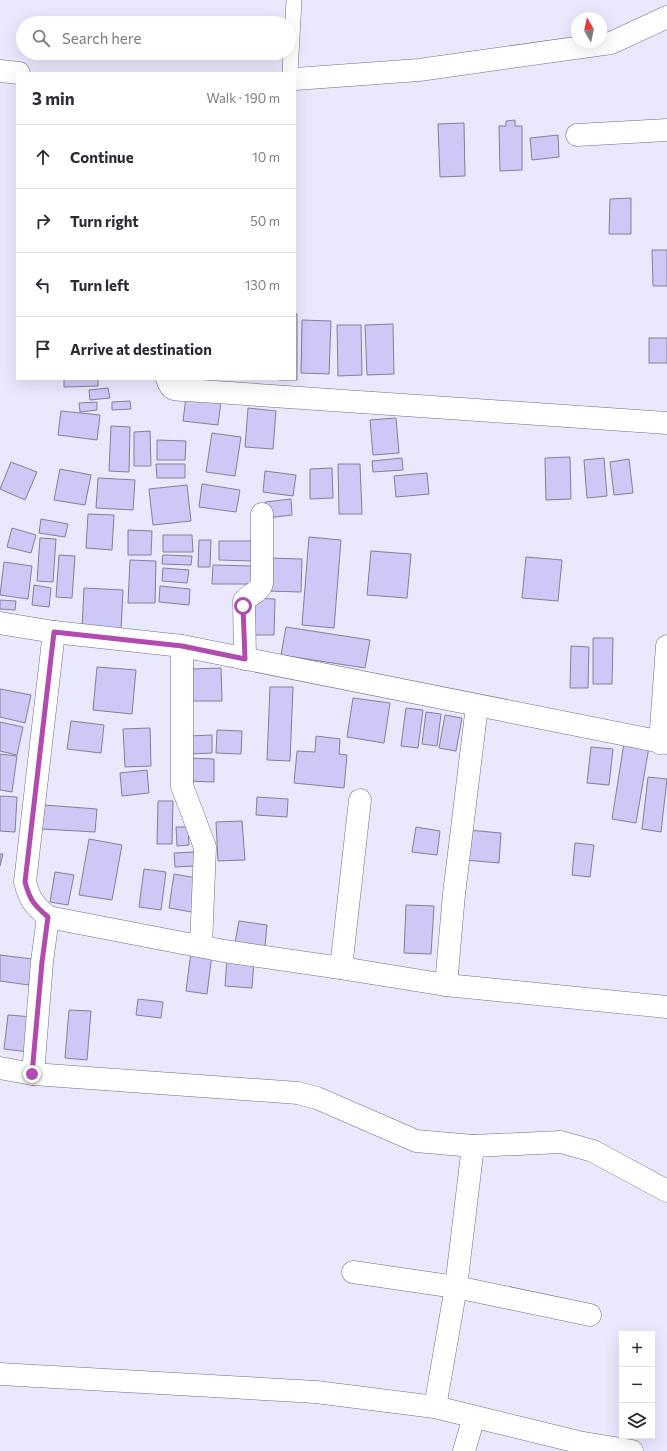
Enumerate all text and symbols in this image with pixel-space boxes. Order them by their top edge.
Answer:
north arrow [571,12,607,48]
search box [16,16,296,60]
icon: search [30,27,52,49]
text: Search here [62,29,141,47]
text: 3 min [32,88,75,109]
text: Walk · 190 m [206,90,280,106]
icon: ahead [32,146,54,168]
text: Continue [70,148,134,166]
text: 10 m [252,149,280,165]
icon: right [32,210,54,232]
text: Turn right [70,212,139,230]
text: 50 m [250,213,280,229]
icon: left [32,274,54,296]
text: Turn left [70,276,129,294]
text: 130 m [245,277,280,293]
icon: arrive [32,338,54,360]
text: Arrive at destination [70,340,212,358]
route start [234,597,252,615]
route end [23,1065,41,1083]
map controls [619,1331,655,1439]
button: + [619,1331,655,1367]
button: − [619,1367,655,1403]
button: layers [619,1403,655,1439]

